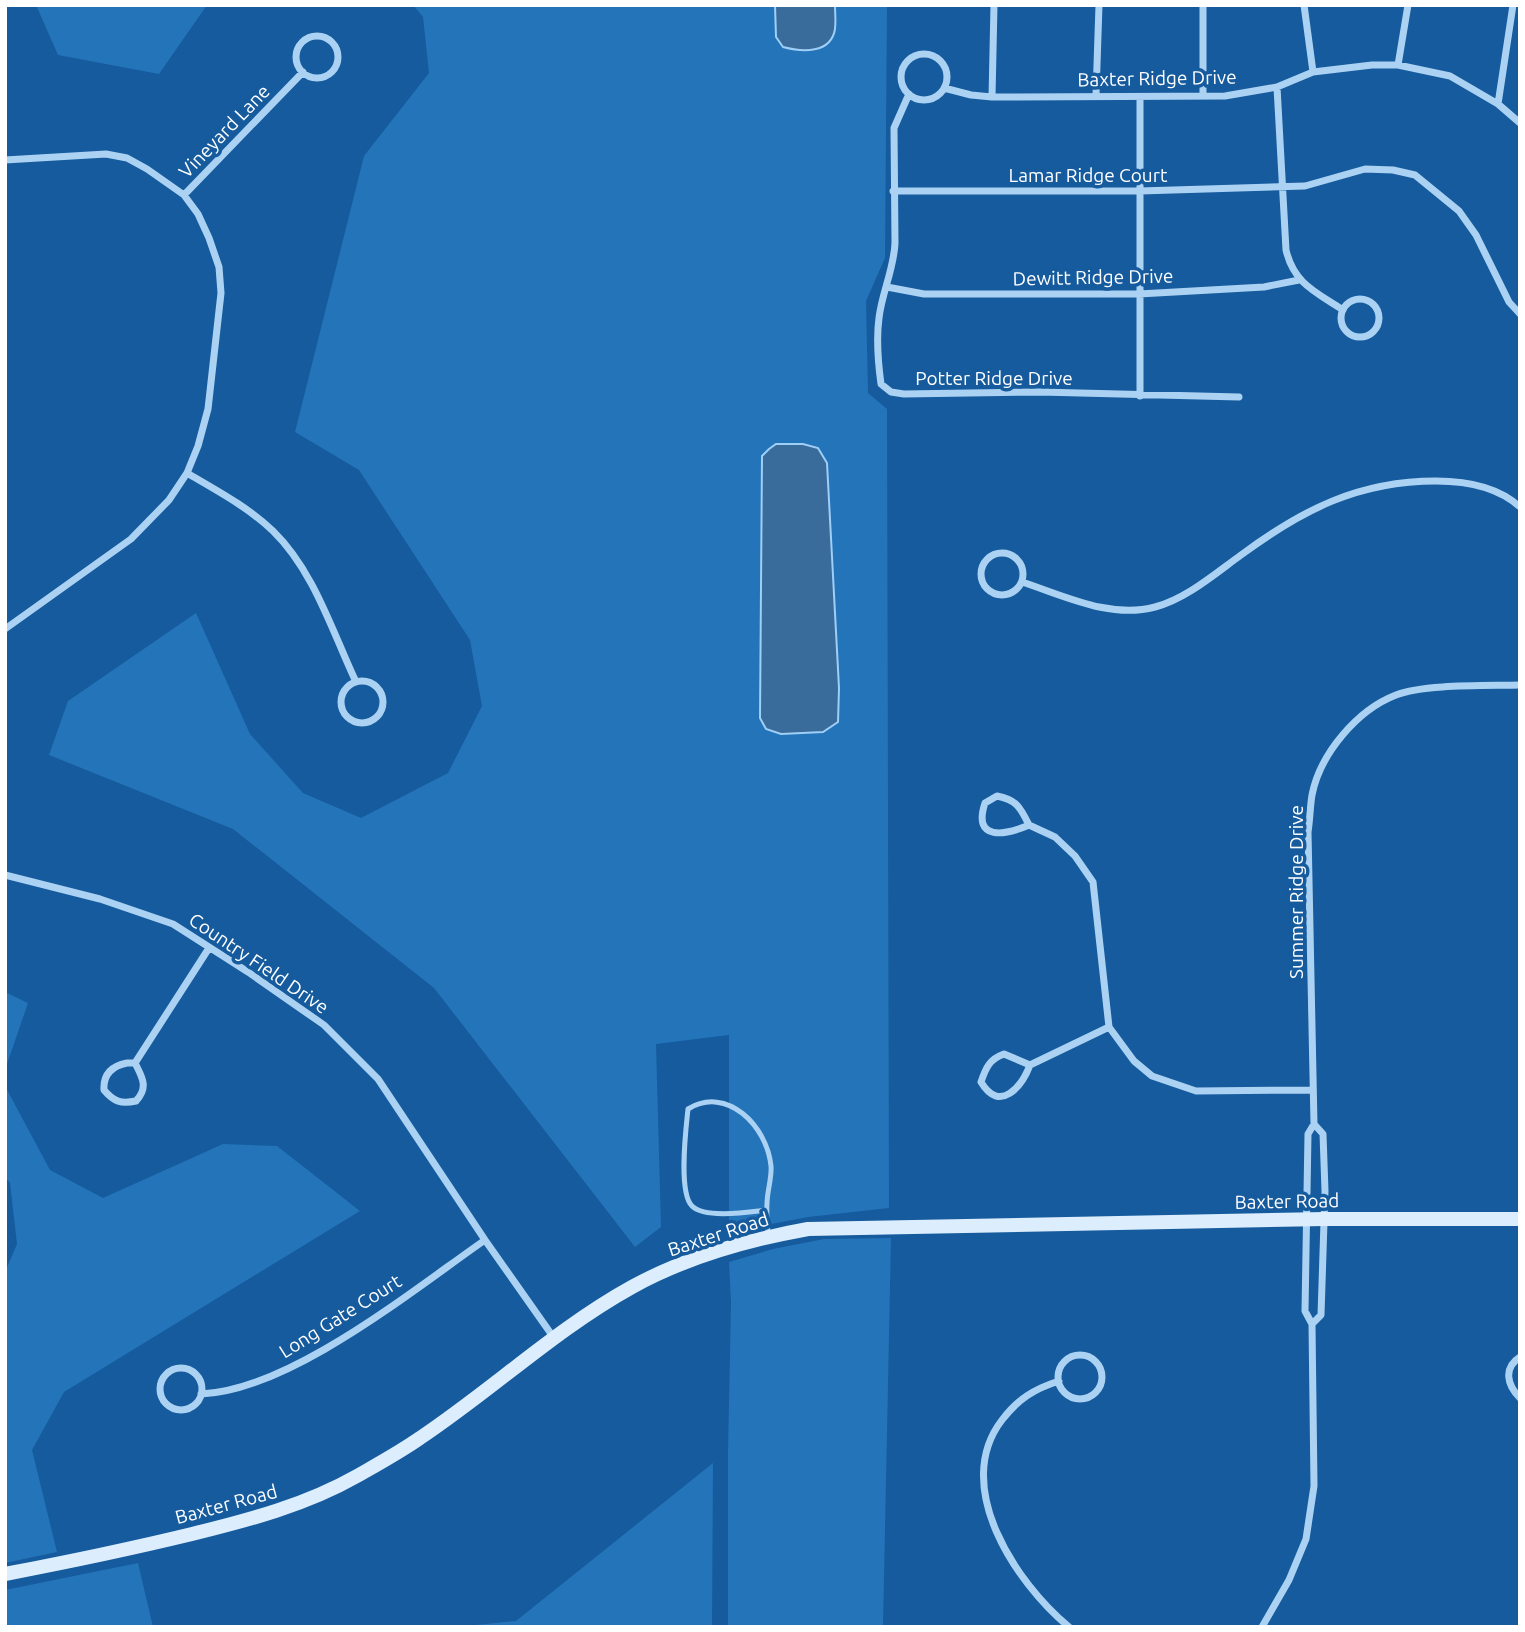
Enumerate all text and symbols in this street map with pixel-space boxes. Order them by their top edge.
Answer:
street label: Baxter Ridge Drive [1077,66,1237,90]
street label: Vineyard Lane [174,80,274,182]
street label: Lamar Ridge Court [1009,164,1168,186]
street label: Dewitt Ridge Drive [1012,265,1174,289]
street label: Potter Ridge Drive [915,367,1073,389]
street label: Summer Ridge Drive [1285,805,1307,979]
street label: Country Field Drive [185,908,333,1018]
street label: Baxter Road [1234,1189,1340,1213]
street label: Baxter Road [665,1207,771,1261]
street label: Long Gate Court [275,1269,406,1362]
street label: Baxter Road [173,1480,279,1528]

